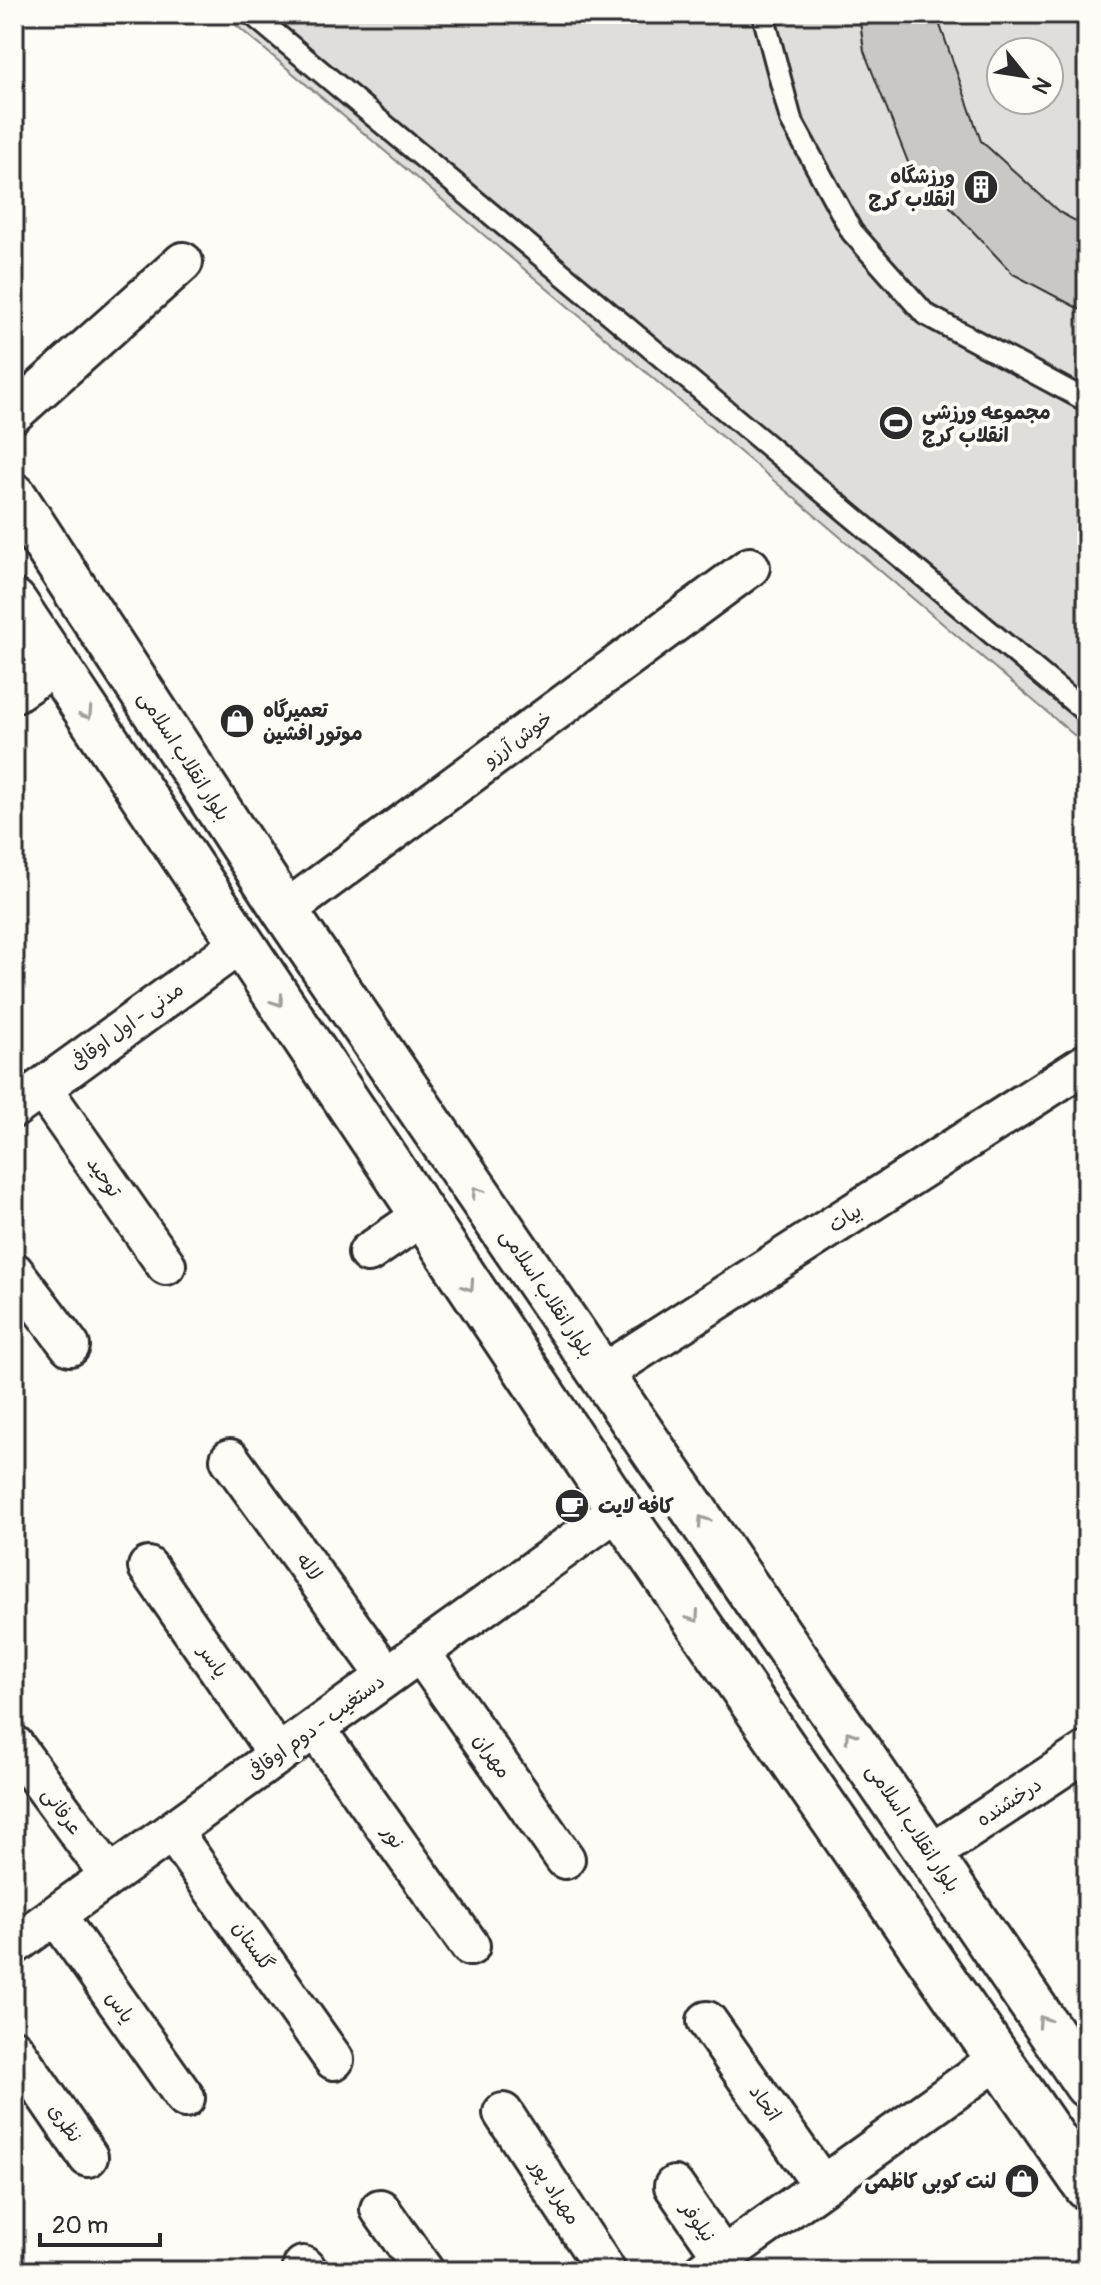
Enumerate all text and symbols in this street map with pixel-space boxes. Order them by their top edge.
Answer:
north arrow [985,36,1065,116]
text: N [1026,72,1057,99]
place label: ورزشگاه انقلاب کرج [868,164,955,212]
building icon: ورزشگاه انقلاب کرج [962,168,1000,206]
place label: مجموعه ورزشی انقلاب کرج [922,400,1051,448]
sports icon: مجموعه ورزشی انقلاب کرج [877,404,915,442]
street label: بلوار انقلاب اسلامی [133,686,235,826]
place label: تعمیرگاه موتور افشین [263,698,363,746]
shop icon: تعمیرگاه موتور افشین [218,702,256,740]
one-way arrow [78,705,93,720]
street label: خوش آرزو [477,706,557,774]
street label: مدنی - اول اوقافی [65,976,189,1075]
one-way arrow [268,992,283,1006]
street label: توحید [81,1152,127,1202]
one-way arrow [472,1186,487,1200]
street label: بیات [824,1198,866,1238]
street label: بلوار انقلاب اسلامی [495,1224,599,1362]
one-way arrow [459,1278,474,1292]
cafe icon: کافه لایت [553,1487,591,1525]
place label: کافه لایت [598,1494,674,1519]
one-way arrow [698,1516,713,1530]
street label: لاله [291,1548,327,1586]
one-way arrow [684,1609,699,1623]
street label: یاسر [192,1638,233,1683]
street label: دستغیب - دوم اوقافی [242,1668,391,1788]
street label: مهران [468,1729,516,1783]
one-way arrow [845,1730,860,1744]
street label: بلوار انقلاب اسلامی [861,1759,965,1897]
street label: درخشنده [972,1772,1046,1832]
street label: عرفانی [36,1782,88,1840]
street label: نور [376,1820,410,1854]
street label: گلستان [227,1916,279,1976]
street label: یاس [100,1986,140,2028]
one-way arrow [1038,2015,1053,2029]
street label: اتحاد [744,2080,786,2126]
street label: نظری [43,2099,87,2147]
street label: مهراد پور [523,2153,586,2230]
shop icon: لنت کوبی کاظمی [1003,2162,1041,2200]
place label: لنت کوبی کاظمی [864,2169,996,2194]
street label: نیلوفر [673,2195,721,2248]
scale bar [40,2197,160,2247]
text: 20 m [52,2211,108,2240]

